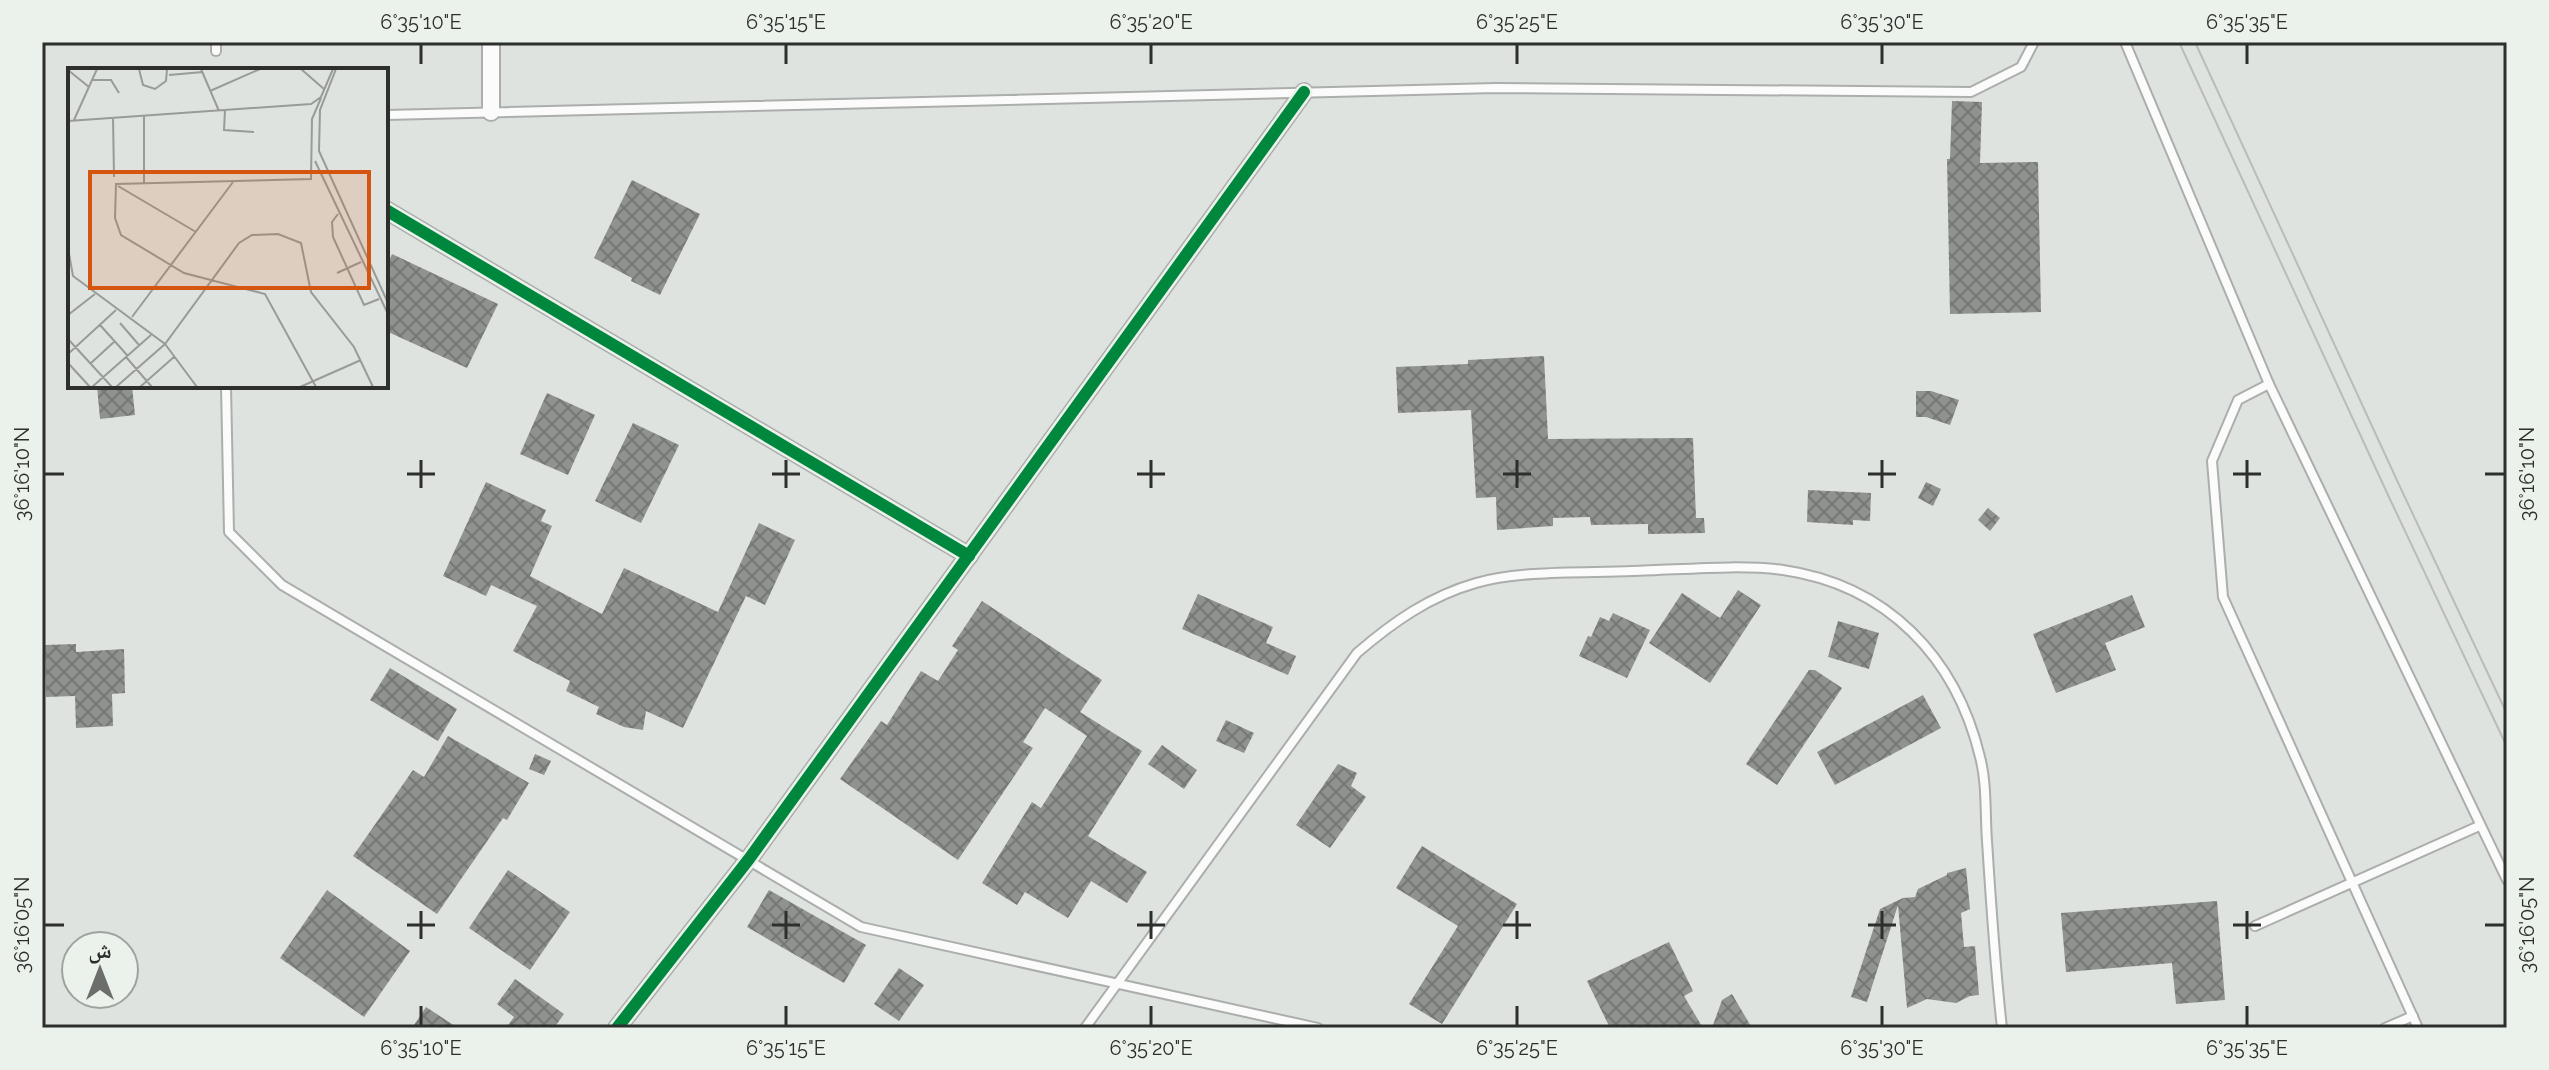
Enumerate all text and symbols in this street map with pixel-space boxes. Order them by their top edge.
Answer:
text: 6°35'10"E [380,10,462,34]
text: 6°35'15"E [746,10,826,34]
text: 6°35'20"E [1109,10,1193,34]
text: 6°35'25"E [1476,10,1558,34]
text: 6°35'30"E [1840,10,1924,34]
text: 6°35'35"E [2206,10,2288,34]
inset map [68,68,388,388]
text: 36°16'10"N [10,427,34,521]
text: 36°16'10"N [2515,427,2539,521]
text: 36°16'05"N [10,877,34,973]
text: 36°16'05"N [2515,877,2539,973]
north arrow [60,930,140,1010]
text: ش [88,937,112,964]
text: 6°35'10"E [380,1036,462,1060]
text: 6°35'15"E [746,1036,826,1060]
text: 6°35'20"E [1109,1036,1193,1060]
text: 6°35'25"E [1476,1036,1558,1060]
text: 6°35'30"E [1840,1036,1924,1060]
text: 6°35'35"E [2206,1036,2288,1060]

